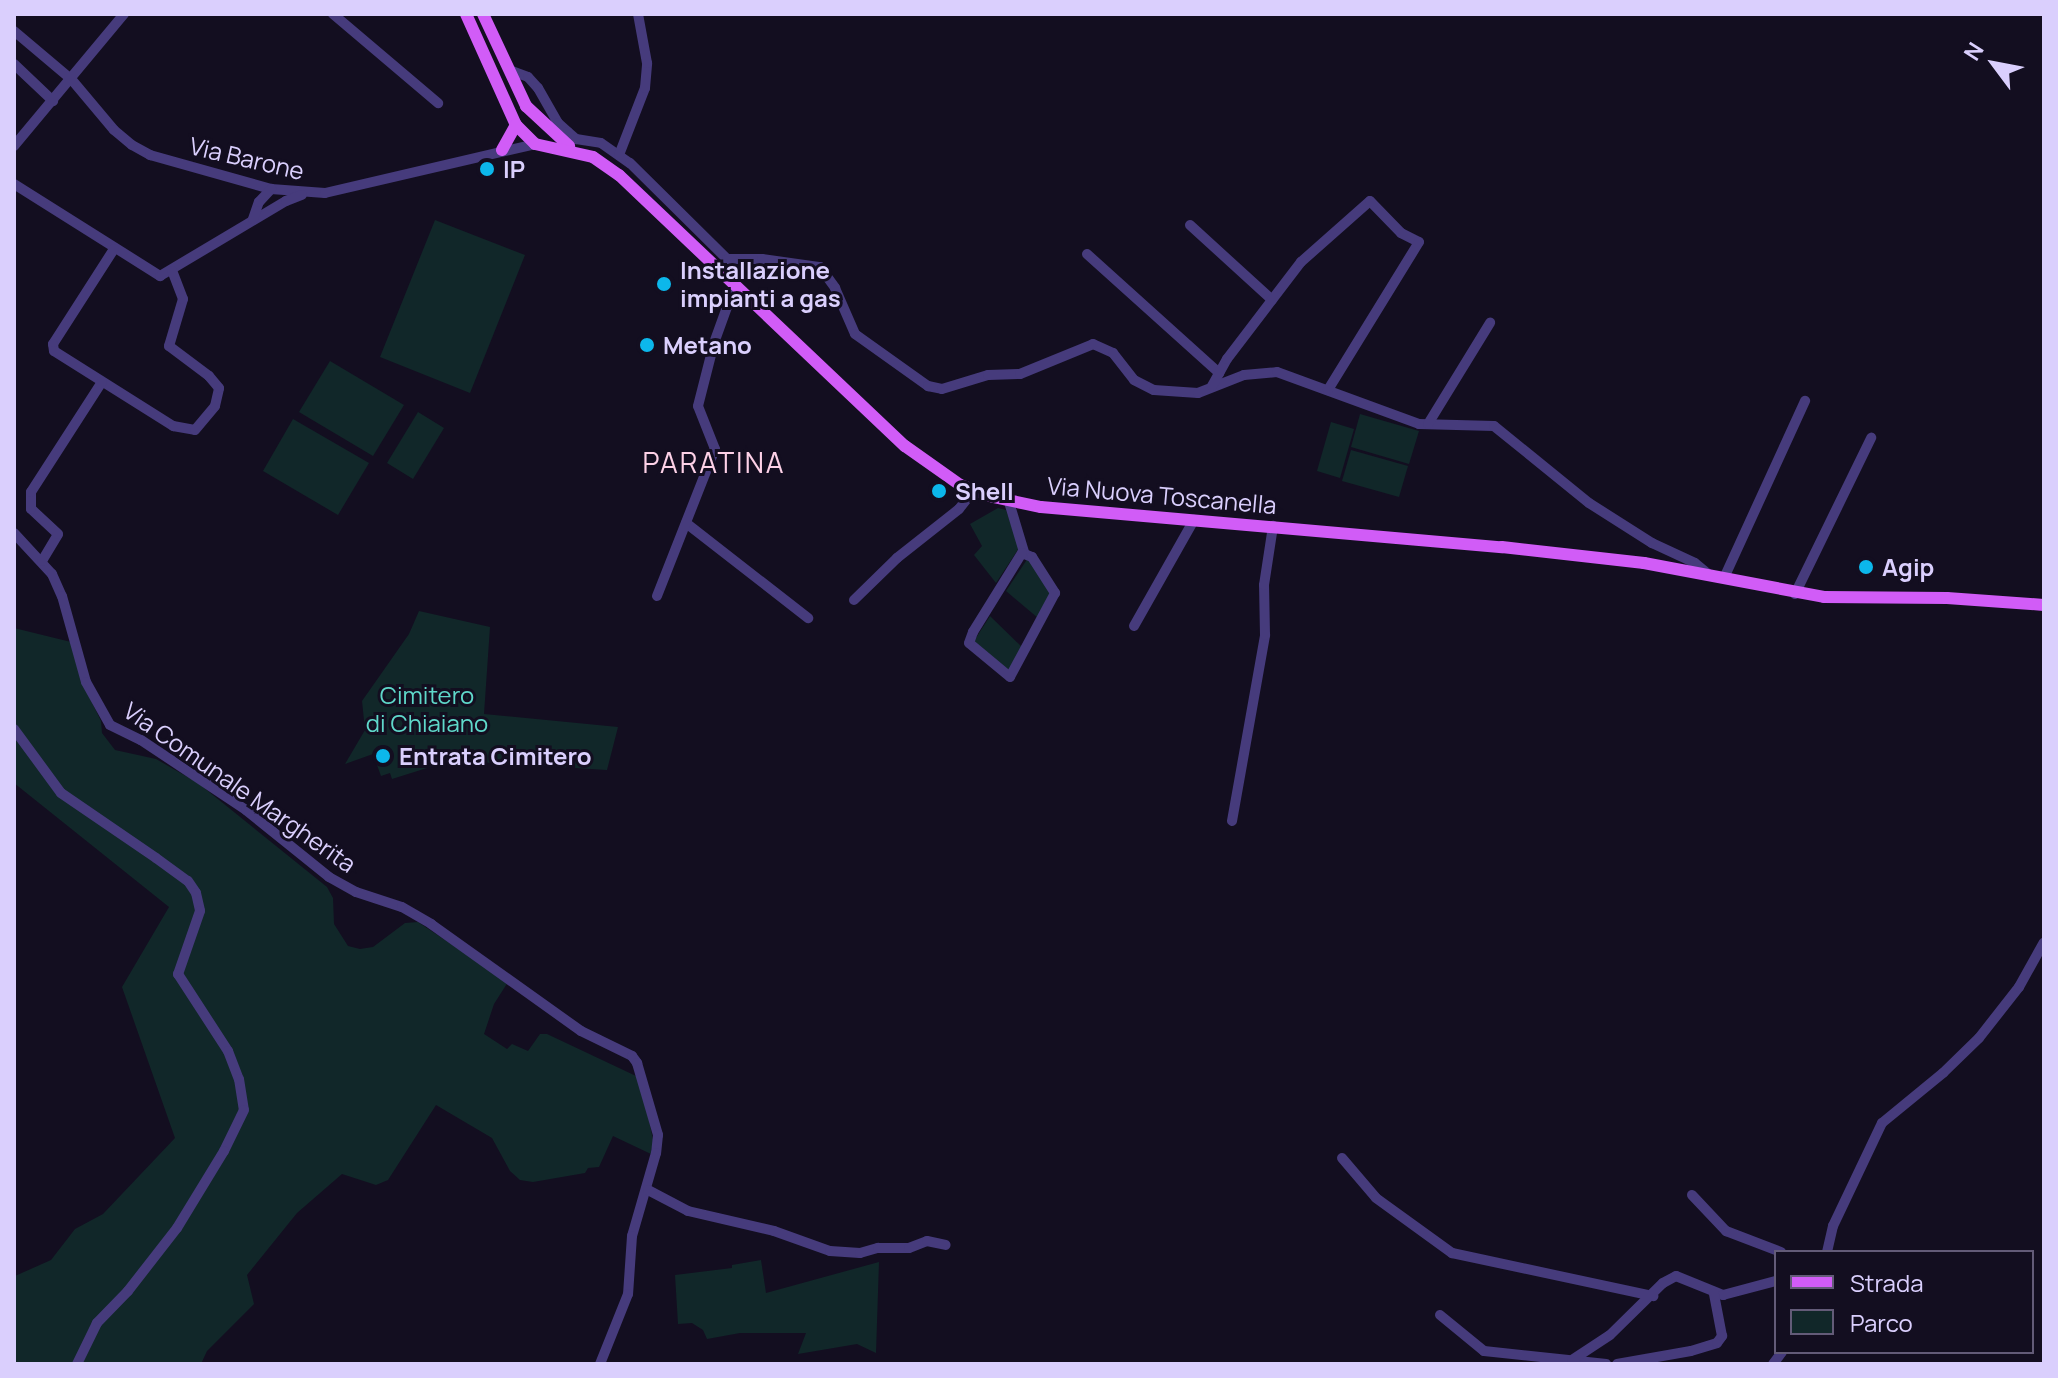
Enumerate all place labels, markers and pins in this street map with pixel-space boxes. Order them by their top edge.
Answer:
place label: IP [503,155,525,183]
marker: IP [478,160,496,178]
place label: Installazione impianti a gas [680,256,841,312]
marker: Installazione impianti a gas [655,275,673,293]
place label: Metano [663,331,752,359]
marker: Metano [638,336,656,354]
place label: Shell [955,477,1014,505]
marker: Shell [930,482,948,500]
place label: Agip [1882,553,1934,581]
marker: Agip [1857,558,1875,576]
place label: Entrata Cimitero [399,742,592,770]
marker: Entrata Cimitero [374,747,392,765]

